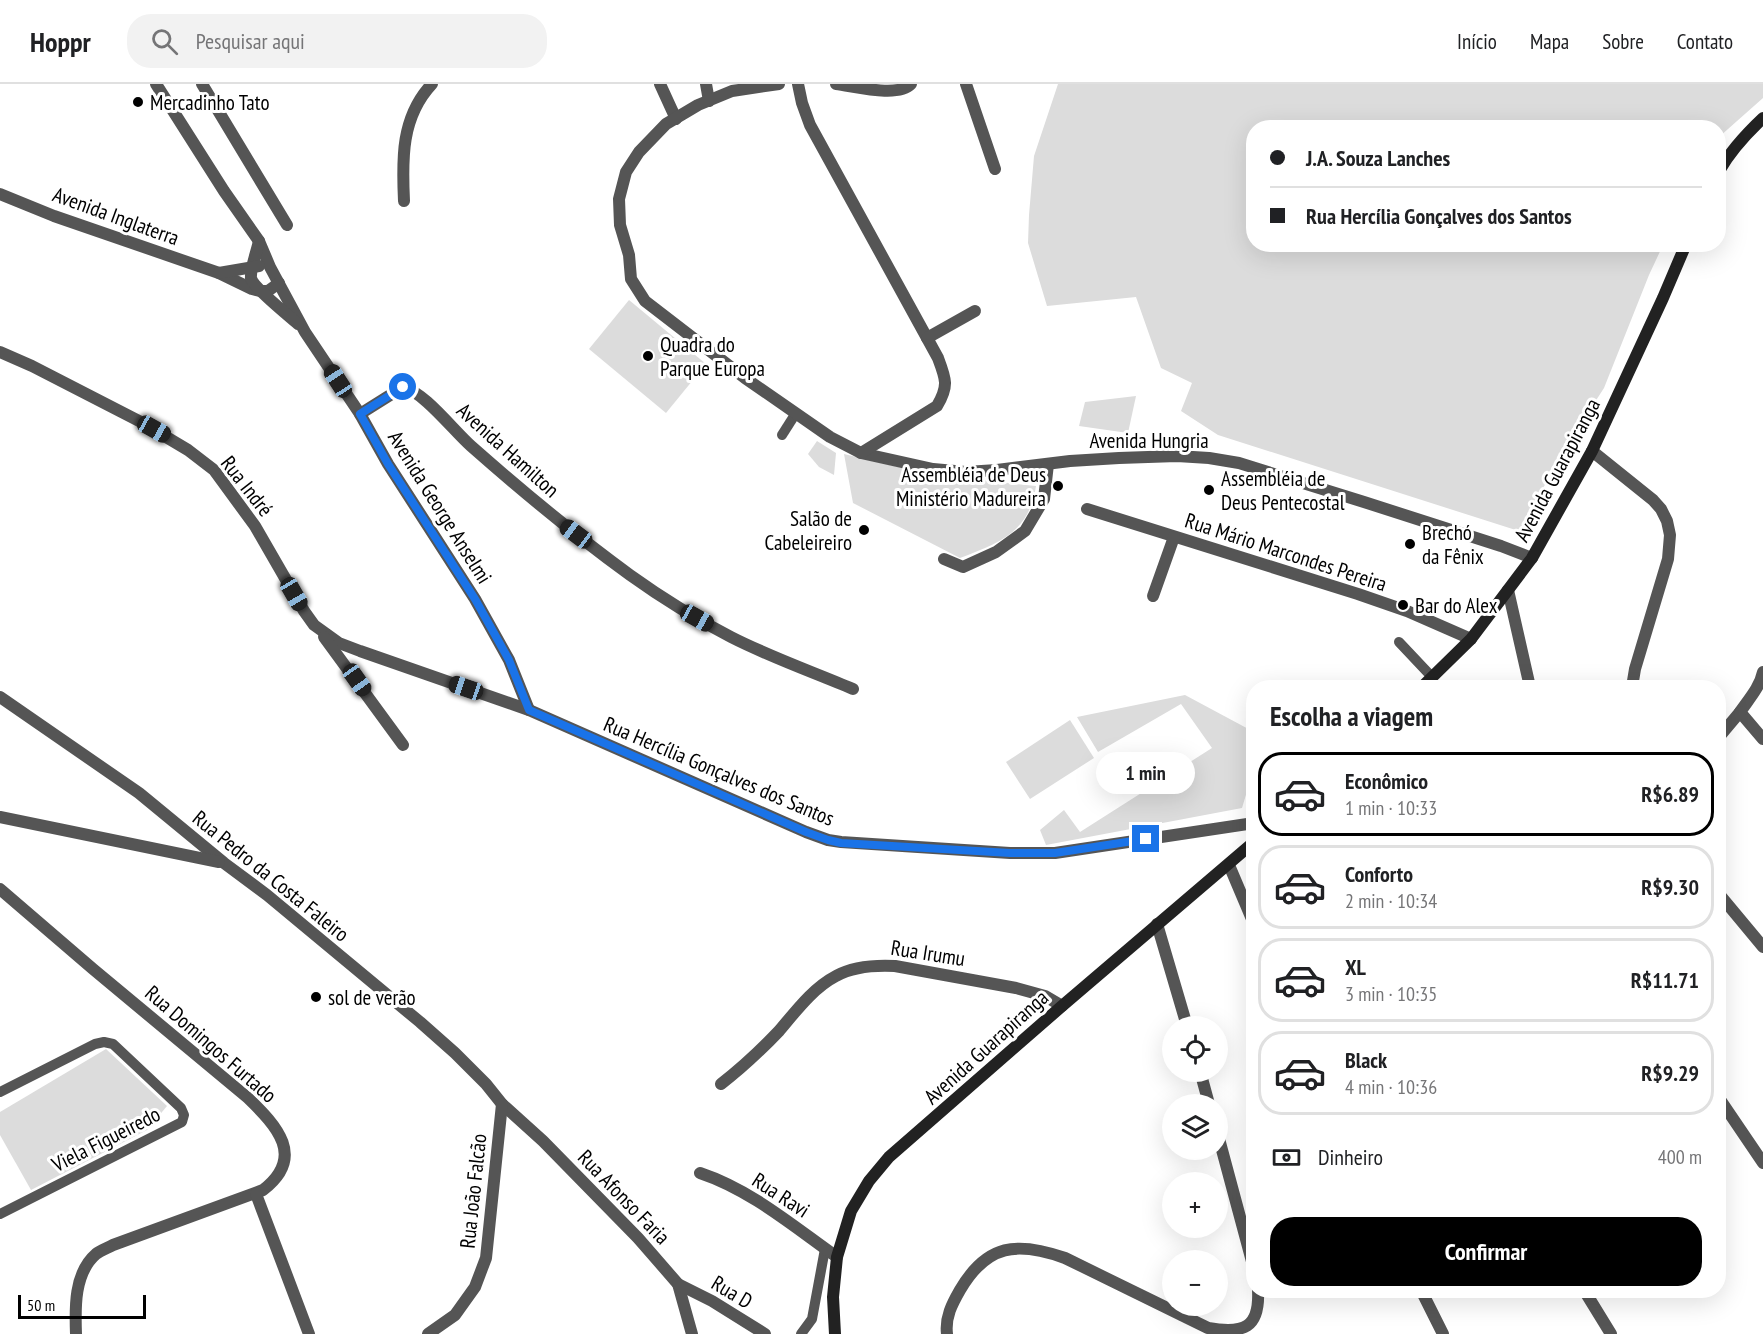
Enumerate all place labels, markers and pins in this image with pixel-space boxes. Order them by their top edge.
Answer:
place label: Mercadinho Tato [150,89,269,116]
marker: Mercadinho Tato [131,95,145,109]
place label: Quadra do Parque Europa [660,331,765,382]
marker: Quadra do Parque Europa [641,349,655,363]
place label: Assembléia de Deus Ministério Madureira [896,461,1046,512]
place label: Assembléia de Deus Pentecostal [1221,465,1345,516]
marker: Assembléia de Deus Ministério Madureira [1051,479,1065,493]
marker: Assembléia de Deus Pentecostal [1202,483,1216,497]
place label: Salão de Cabeleireiro [765,505,852,556]
place label: Brechó da Fênix [1422,519,1484,570]
marker: Salão de Cabeleireiro [857,523,871,537]
marker: Brechó da Fênix [1403,537,1417,551]
place label: Bar do Alex [1415,592,1498,619]
marker: Bar do Alex [1396,598,1410,612]
place label: sol de verão [328,984,416,1011]
marker: sol de verão [309,990,323,1004]

